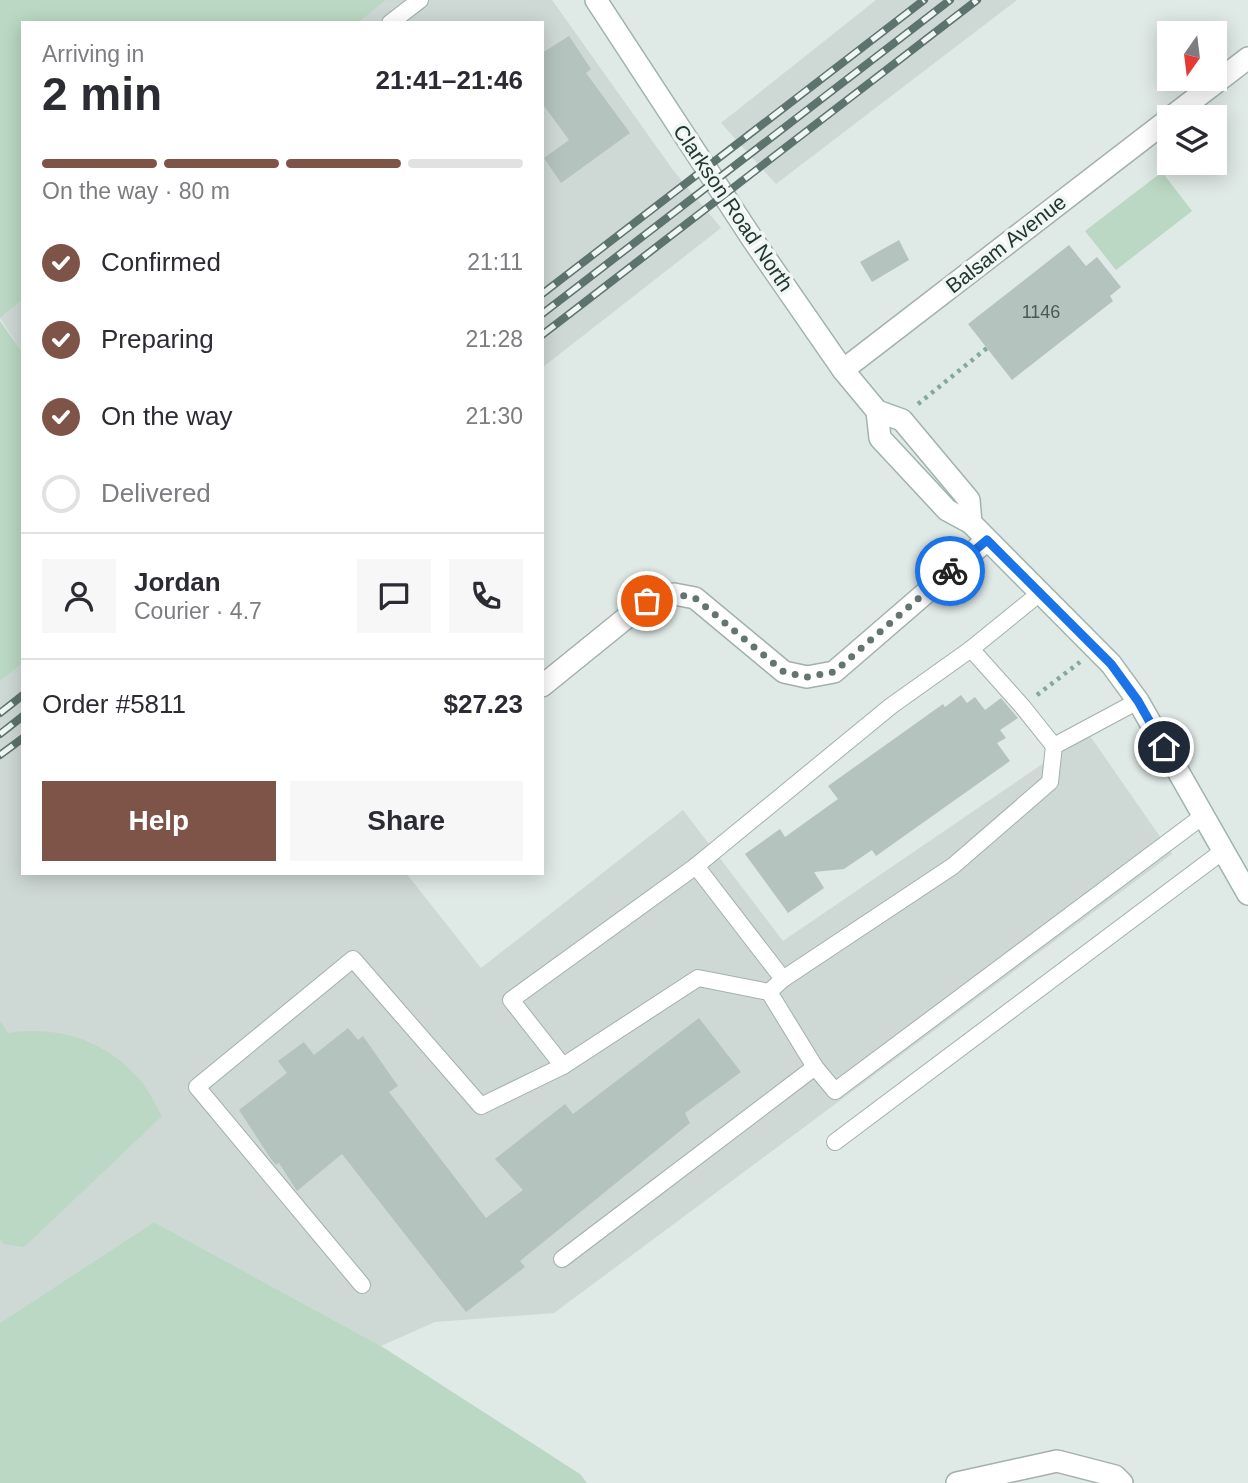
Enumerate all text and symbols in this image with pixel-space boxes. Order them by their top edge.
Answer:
north arrow [1157,21,1227,91]
map controls [1157,21,1227,175]
text: Arriving in [42,41,144,67]
text: 21:41–21:46 [376,65,523,95]
text: 2 min [42,68,162,120]
button: layers [1157,105,1227,175]
street label: Clarkson Road North [669,120,798,295]
text: On the way · 80 m [42,178,230,204]
street label: Balsam Avenue [941,190,1070,297]
icon: check [42,244,80,282]
text: Confirmed [101,247,221,277]
text: 21:11 [467,249,523,275]
house number: 1146 [1022,302,1060,322]
icon: check [42,321,80,359]
text: Preparing [101,324,214,354]
text: 21:28 [465,326,523,352]
icon: check [42,398,80,436]
text: On the way [101,401,233,431]
text: 21:30 [465,403,523,429]
text: Delivered [101,478,211,508]
courier [915,536,985,606]
icon: bike [931,552,969,590]
button: person [42,559,116,633]
button: chat [357,559,431,633]
button: phone [449,559,523,633]
text: Jordan [134,567,221,597]
pin [617,571,677,631]
icon: bag [628,582,666,620]
text: Courier · 4.7 [134,598,262,624]
text: Order #5811 [42,689,186,719]
text: $27.23 [443,689,523,719]
pin [1134,717,1194,777]
icon: home [1145,728,1183,766]
button: Help [42,781,276,861]
button: Share [290,781,523,861]

